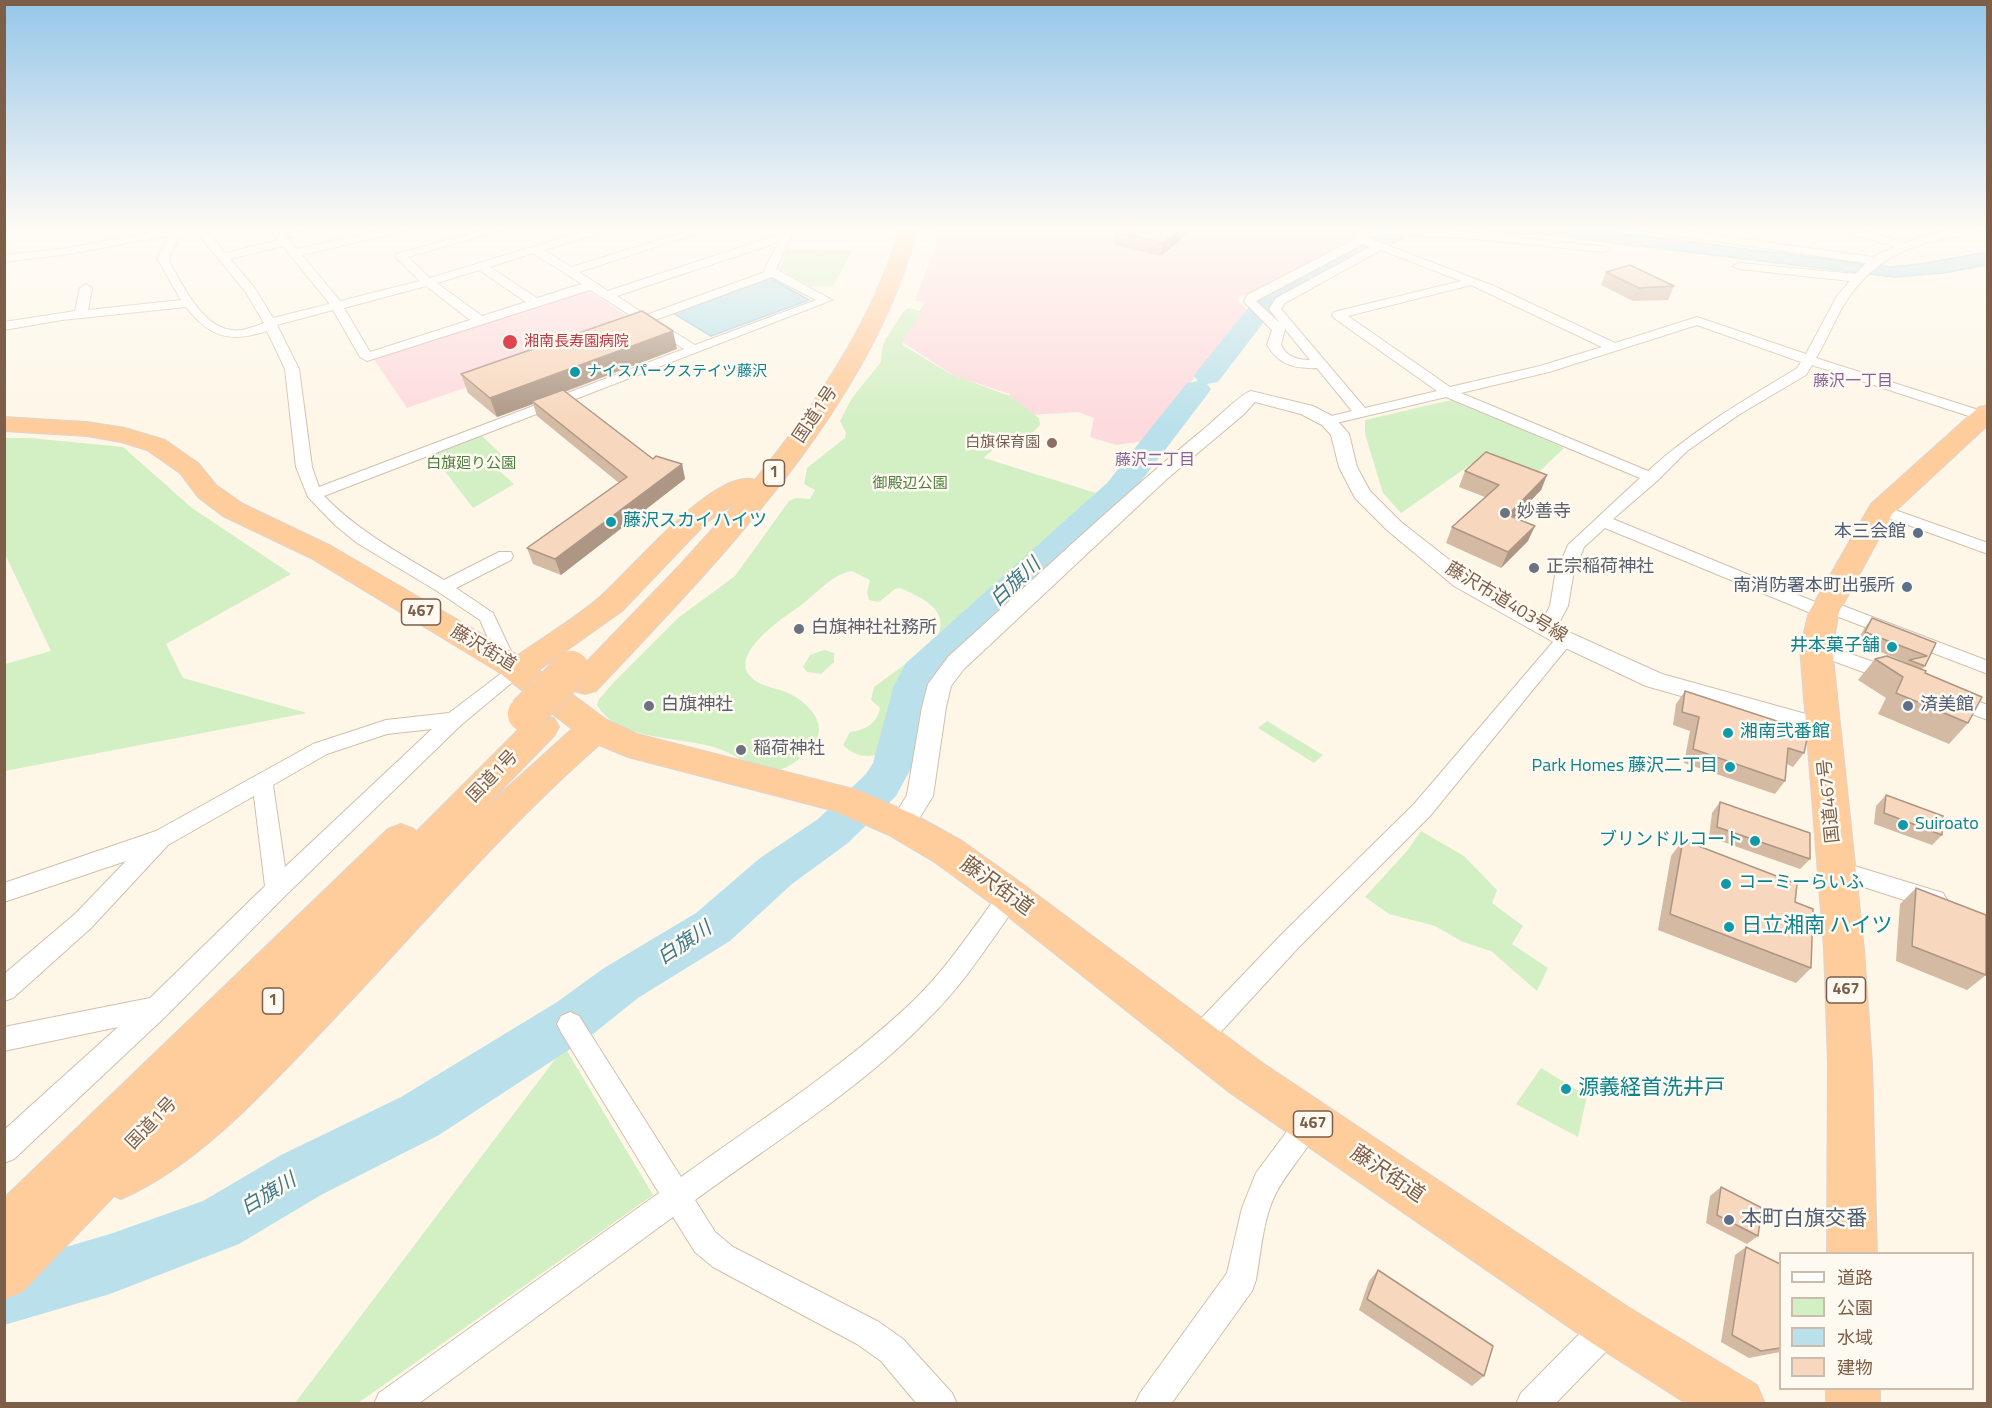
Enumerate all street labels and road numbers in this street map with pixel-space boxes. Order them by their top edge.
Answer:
street label: 国道1号 [789,382,843,448]
road number: 1 [764,460,784,486]
street label: 藤沢市道403号線 [1441,558,1571,648]
road number: 467 [402,599,440,625]
street label: 藤沢街道 [447,621,519,677]
street label: 国道1号 [463,746,523,808]
street label: 国道467号 [1815,758,1845,844]
street label: 藤沢街道 [955,852,1037,922]
road number: 467 [1826,977,1866,1003]
road number: 1 [262,988,284,1014]
street label: 国道1号 [122,1093,182,1155]
road number: 467 [1294,1111,1332,1137]
street label: 藤沢街道 [1345,1141,1429,1209]

